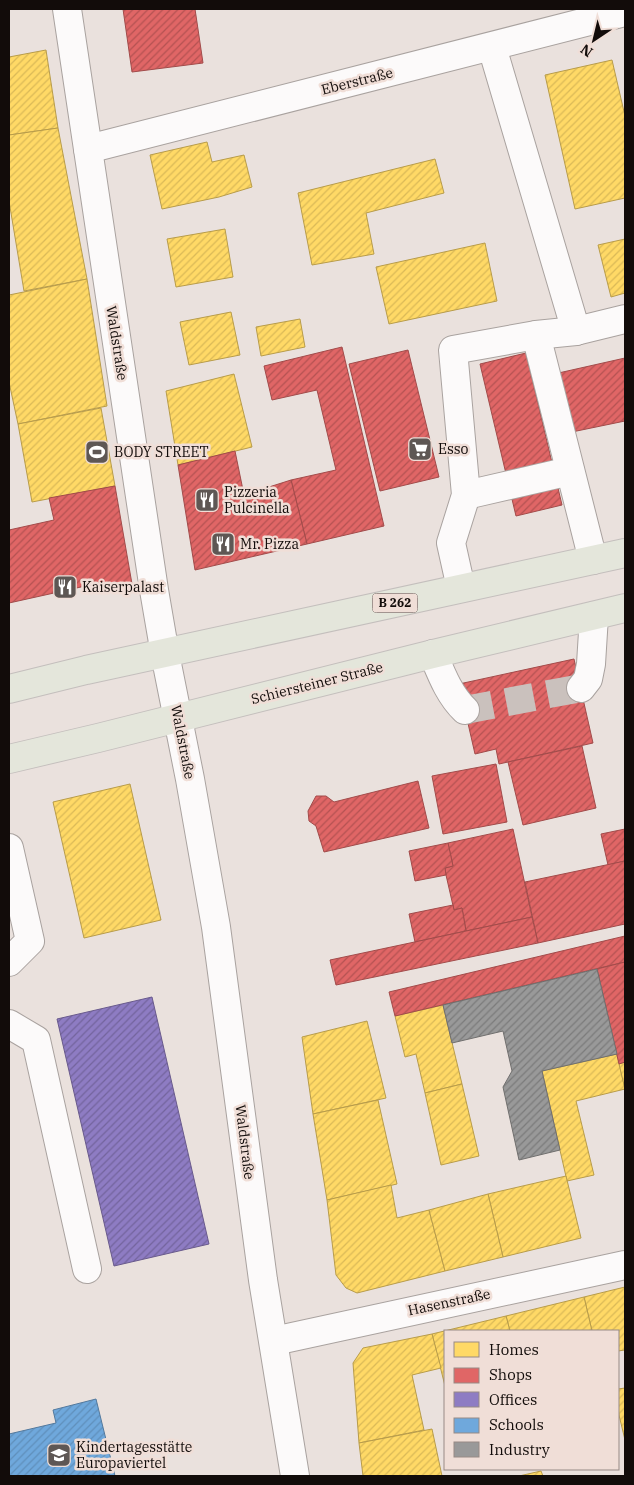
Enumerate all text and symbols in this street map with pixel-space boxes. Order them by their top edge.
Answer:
north arrow [569,15,619,65]
text: N [577,40,596,61]
street label: Eberstraße [319,63,395,99]
street label: Waldstraße [102,305,132,381]
supermarket icon: Esso [407,436,433,462]
sports icon: BODY STREET [84,439,110,465]
place label: Esso [438,440,469,458]
place label: BODY STREET [114,443,209,461]
place label: Pizzeria Pulcinella [224,483,290,517]
restaurant icon: Pizzeria Pulcinella [194,487,220,513]
restaurant icon: Mr. Pizza [210,531,236,557]
place label: Mr. Pizza [240,535,299,553]
restaurant icon: Kaiserpalast [52,574,78,600]
place label: Kaiserpalast [82,578,164,596]
road number: B 262 [372,594,418,612]
street label: Schiersteiner Straße [249,658,385,708]
street label: Waldstraße [167,703,199,781]
street label: Waldstraße [231,1104,259,1180]
street label: Hasenstraße [406,1284,492,1320]
legend [444,1330,619,1470]
text: Homes [489,1340,539,1359]
text: Shops [489,1365,532,1384]
text: Offices [489,1390,537,1409]
text: Schools [489,1415,544,1434]
place label: Kindertagesstätte Europaviertel [76,1438,192,1472]
text: Industry [489,1440,550,1459]
school or university icon: Kindertagesstätte Europaviertel [46,1442,72,1468]

